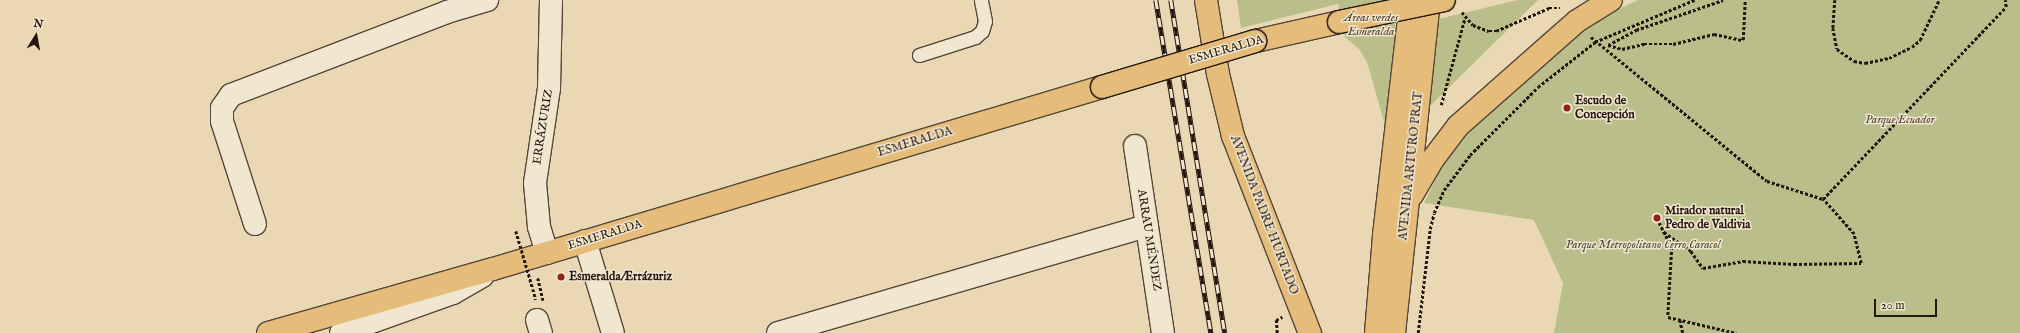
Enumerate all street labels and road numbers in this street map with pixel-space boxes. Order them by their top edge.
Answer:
street label: ESMERALDA [1187,32,1265,68]
street label: ERRÁZURIZ [530,88,556,166]
street label: AVENIDA ARTURO PRAT [1396,91,1426,241]
street label: ESMERALDA [876,124,954,160]
street label: AVENIDA PADRE HURTADO [1227,133,1301,297]
street label: ARRAU MÉNDEZ [1134,188,1164,292]
street label: ESMERALDA [566,217,644,253]

